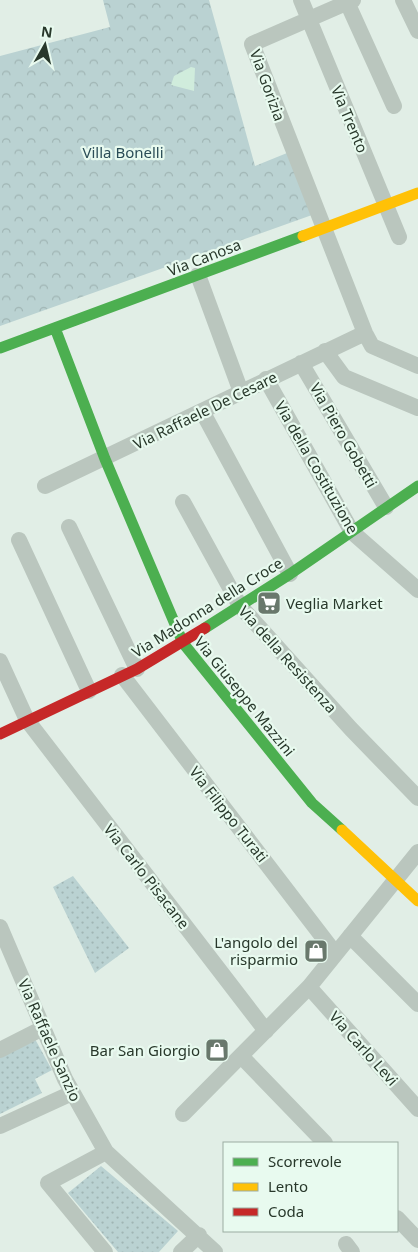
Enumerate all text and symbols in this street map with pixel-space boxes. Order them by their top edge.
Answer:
north arrow [20,20,70,70]
text: N [40,21,54,42]
street label: Via Gorizia [246,47,290,123]
street label: Via Trento [327,82,373,156]
park label: Villa Bonelli [82,142,164,162]
street label: Via Canosa [164,234,244,280]
street label: Via Raffaele De Cesare [130,366,280,454]
street label: Via Piero Gobetti [306,379,382,491]
street label: Via della Costituzione [271,397,363,537]
street label: Via Madonna della Croce [128,552,286,662]
supermarket icon: Veglia Market [256,590,282,616]
place label: Veglia Market [286,593,383,613]
street label: Via della Resistenza [235,601,341,717]
street label: Via Giuseppe Mazzini [190,632,300,760]
street label: Via Filippo Turati [185,762,273,866]
street label: Via Carlo Pisacane [100,819,194,933]
place label: L'angolo del risparmio [214,932,298,969]
shop icon: L'angolo del risparmio [303,938,329,964]
street label: Via Raffaele Sanzio [14,976,86,1104]
street label: Via Carlo Levi [325,1007,403,1089]
shop icon: Bar San Giorgio [204,1037,230,1063]
place label: Bar San Giorgio [90,1040,200,1060]
legend [223,1142,398,1232]
text: Scorrevole [268,1151,342,1171]
text: Lento [268,1176,308,1196]
text: Coda [268,1201,304,1221]

